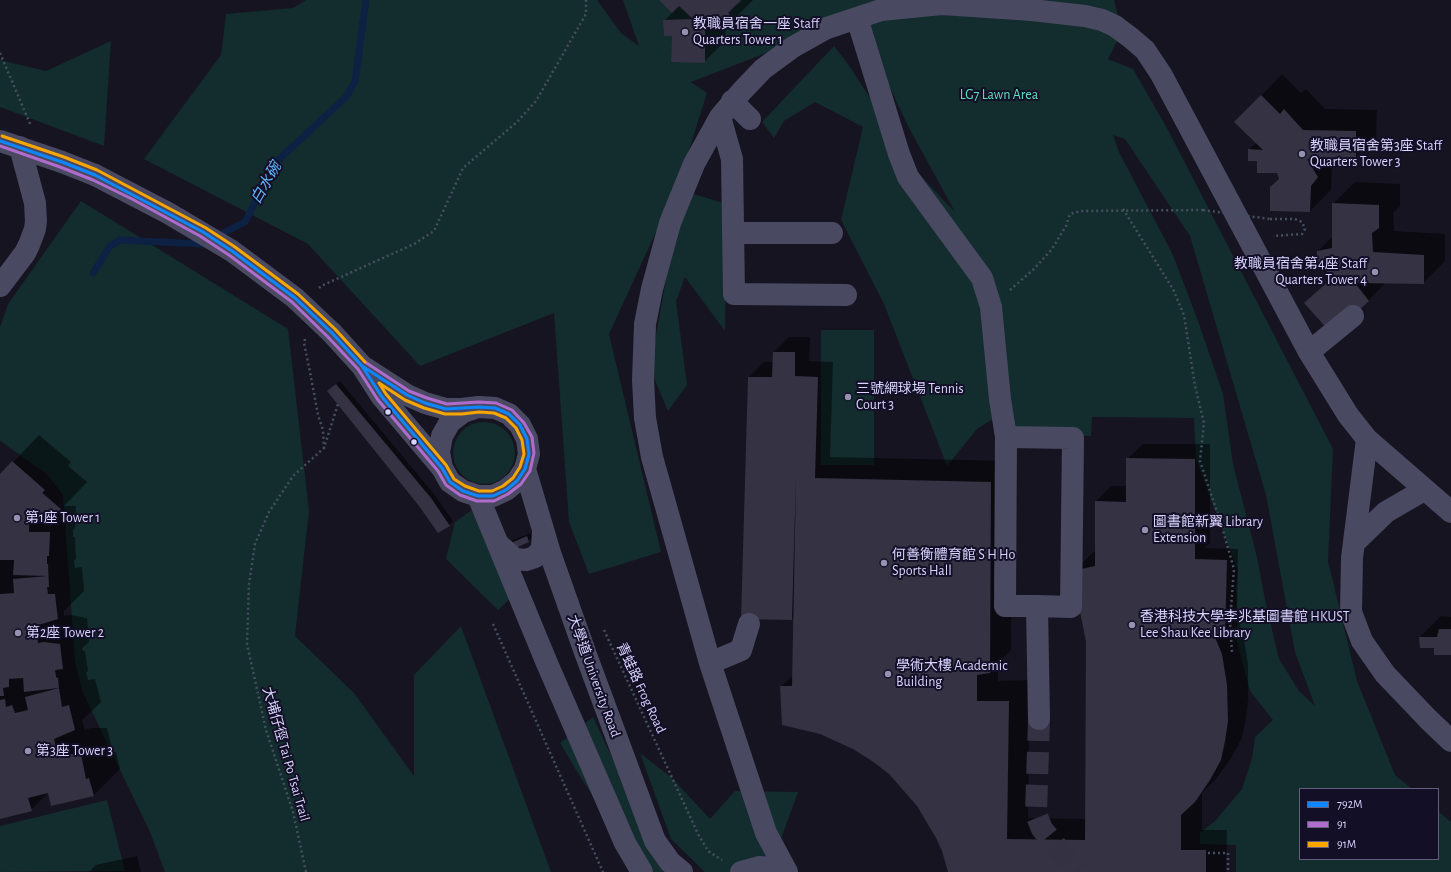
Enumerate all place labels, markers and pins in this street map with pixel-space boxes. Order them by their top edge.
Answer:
place label: 教職員宿舍一座 Staff Quarters Tower 1 [693,16,819,48]
marker: 教職員宿舍一座 Staff Quarters Tower 1 [680,27,690,37]
place label: 教職員宿舍第3座 Staff Quarters Tower 3 [1310,138,1442,170]
marker: 教職員宿舍第3座 Staff Quarters Tower 3 [1297,149,1307,159]
place label: 教職員宿舍第4座 Staff Quarters Tower 4 [1234,256,1367,288]
marker: 教職員宿舍第4座 Staff Quarters Tower 4 [1370,267,1380,277]
place label: 三號網球場 Tennis Court 3 [856,381,964,414]
marker: 三號網球場 Tennis Court 3 [843,392,853,402]
unlabelled marker [383,407,393,417]
unlabelled marker [409,437,419,447]
place label: 第1座 Tower 1 [25,510,100,526]
marker: 第1座 Tower 1 [12,513,22,523]
place label: 圖書館新翼 Library Extension [1153,514,1263,546]
marker: 圖書館新翼 Library Extension [1140,525,1150,535]
place label: 何善衡體育館 S H Ho Sports Hall [892,547,1015,580]
marker: 何善衡體育館 S H Ho Sports Hall [879,558,889,568]
place label: 香港科技大學李兆基圖書館 HKUST Lee Shau Kee Library [1140,609,1350,642]
marker: 香港科技大學李兆基圖書館 HKUST Lee Shau Kee Library [1127,620,1137,630]
place label: 第2座 Tower 2 [26,625,104,641]
marker: 第2座 Tower 2 [13,628,23,638]
place label: 學術大樓 Academic Building [896,658,1008,690]
marker: 學術大樓 Academic Building [883,669,893,679]
place label: 第3座 Tower 3 [36,743,113,759]
marker: 第3座 Tower 3 [23,746,33,756]

